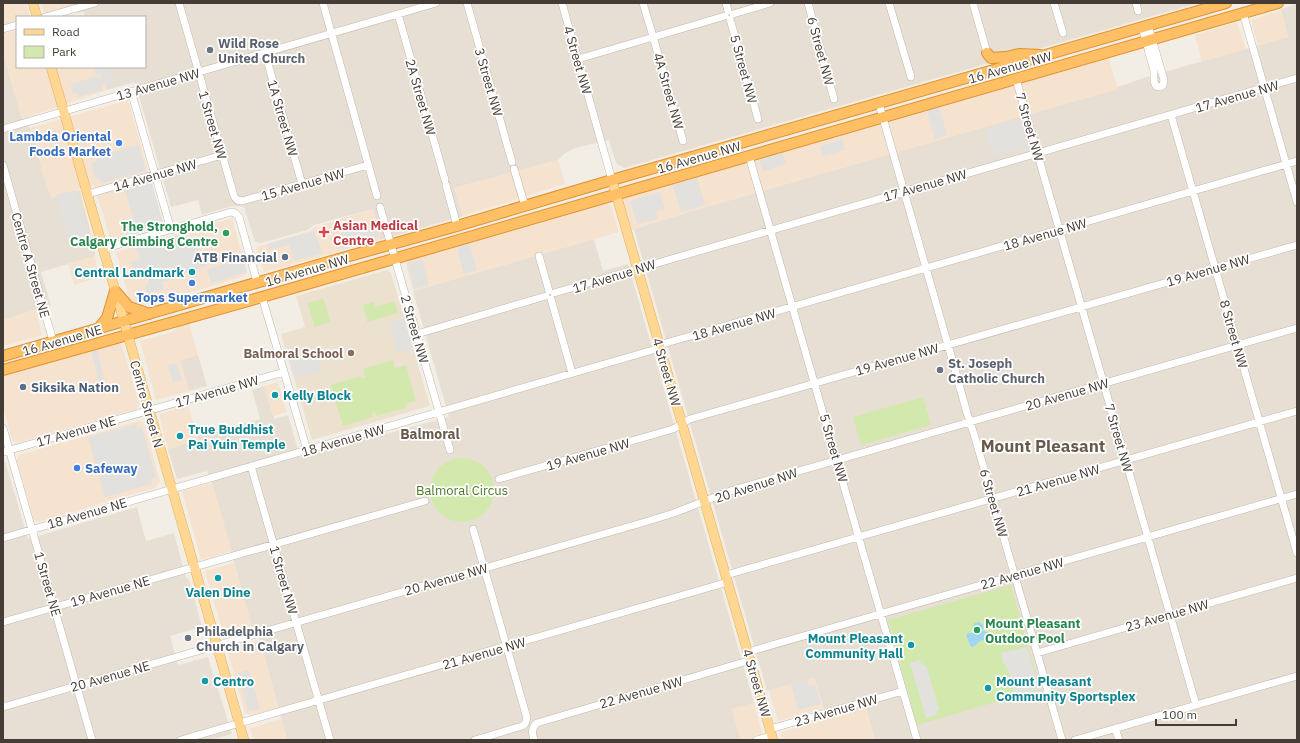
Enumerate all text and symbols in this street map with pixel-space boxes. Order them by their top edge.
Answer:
street label: 6 Street NW [803,15,838,88]
legend [16,16,146,68]
text: Road [52,24,80,39]
street label: 4 Street NW [560,24,596,97]
street label: 5 Street NW [726,33,761,106]
place label: Wild Rose United Church [218,35,305,67]
text: Park [52,44,77,59]
marker: Wild Rose United Church [205,45,215,55]
street label: 3 Street NW [471,46,507,119]
street label: 16 Avenue NW [966,47,1054,87]
street label: 4A Street NW [650,51,688,132]
street label: 2A Street NW [402,57,440,138]
street label: 13 Avenue NW [114,64,202,104]
street label: 17 Avenue NW [1193,76,1281,116]
street label: 1A Street NW [264,78,302,159]
street label: 1 Street NW [195,89,231,162]
street label: 7 Street NW [1012,91,1048,164]
place label: Lambda Oriental Foods Market [9,128,111,160]
street label: 16 Avenue NW [655,137,743,177]
marker: Lambda Oriental Foods Market [114,138,124,148]
street label: 14 Avenue NW [111,155,199,195]
street label: 15 Avenue NW [259,164,347,204]
street label: 17 Avenue NW [881,165,969,205]
street label: Centre A Street NE [7,210,54,320]
street label: 18 Avenue NW [1001,214,1089,254]
place label: Asian Medical Centre [333,217,418,249]
place label: The Stronghold, Calgary Climbing Centre [70,218,218,250]
marker: Asian Medical Centre [318,226,330,238]
marker: The Stronghold, Calgary Climbing Centre [221,228,231,238]
place label: ATB Financial [194,249,277,266]
street label: 16 Avenue NW [263,250,351,290]
street label: 19 Avenue NW [1164,250,1252,290]
marker: ATB Financial [280,252,290,262]
street label: 17 Avenue NW [571,256,658,297]
place label: Central Landmark [74,264,184,281]
marker: Central Landmark [187,267,197,277]
marker: Tops Supermarket [187,278,197,288]
place label: Tops Supermarket [136,289,248,306]
street label: 2 Street NW [397,293,433,366]
street label: 8 Street NW [1216,298,1252,371]
street label: 18 Avenue NW [690,304,778,344]
street label: 16 Avenue NE [20,321,104,360]
street label: 4 Street NW [649,336,685,409]
street label: 19 Avenue NW [853,339,941,379]
place label: Balmoral School [243,345,343,362]
marker: Balmoral School [346,348,356,358]
place label: St. Joseph Catholic Church [948,355,1045,387]
street label: Centre Street N [126,359,167,450]
marker: St. Joseph Catholic Church [935,365,945,375]
street label: 17 Avenue NW [173,371,261,411]
street label: 20 Avenue NW [1023,374,1111,414]
place label: Siksika Nation [31,379,119,396]
marker: Siksika Nation [18,382,28,392]
place label: Kelly Block [283,387,351,404]
marker: Kelly Block [270,390,280,400]
street label: 7 Street NW [1101,402,1137,475]
street label: 17 Avenue NE [34,412,118,451]
street label: 5 Street NW [816,412,852,485]
street label: 18 Avenue NW [299,420,387,460]
place label: True Buddhist Pai Yuin Temple [188,421,286,453]
district label: Balmoral [400,425,460,443]
marker: True Buddhist Pai Yuin Temple [175,431,185,441]
street label: 19 Avenue NW [544,434,632,474]
district label: Mount Pleasant [981,435,1105,457]
place label: Safeway [85,460,137,477]
street label: 21 Avenue NW [1014,460,1102,500]
marker: Safeway [72,463,82,473]
street label: 20 Avenue NW [713,464,800,507]
street label: 6 Street NW [976,467,1012,540]
park label: Balmoral Circus [416,482,508,499]
street label: 18 Avenue NE [45,494,129,533]
street label: 1 Street NW [266,544,302,617]
street label: 1 Street NE [30,550,65,618]
street label: 22 Avenue NW [978,553,1066,593]
street label: 20 Avenue NW [402,559,490,599]
street label: 19 Avenue NE [68,572,152,611]
marker: Valen Dine [213,573,223,583]
place label: Valen Dine [185,584,251,601]
street label: 23 Avenue NW [1123,595,1211,635]
place label: Mount Pleasant Outdoor Pool [985,615,1080,647]
place label: Philadelphia Church in Calgary [196,623,304,655]
marker: Mount Pleasant Outdoor Pool [972,625,982,635]
place label: Mount Pleasant Community Hall [805,630,903,662]
marker: Philadelphia Church in Calgary [183,633,193,643]
street label: 21 Avenue NW [440,633,528,673]
marker: Mount Pleasant Community Hall [906,640,916,650]
street label: 4 Street NW [739,647,775,720]
street label: 20 Avenue NE [68,657,152,696]
street label: 22 Avenue NW [597,672,685,712]
place label: Centro [213,673,254,690]
place label: Mount Pleasant Community Sportsplex [996,673,1136,705]
marker: Centro [200,676,210,686]
marker: Mount Pleasant Community Sportsplex [983,683,993,693]
street label: 23 Avenue NW [792,690,880,730]
scale bar [1156,701,1236,727]
text: 100 m [1162,707,1197,722]

